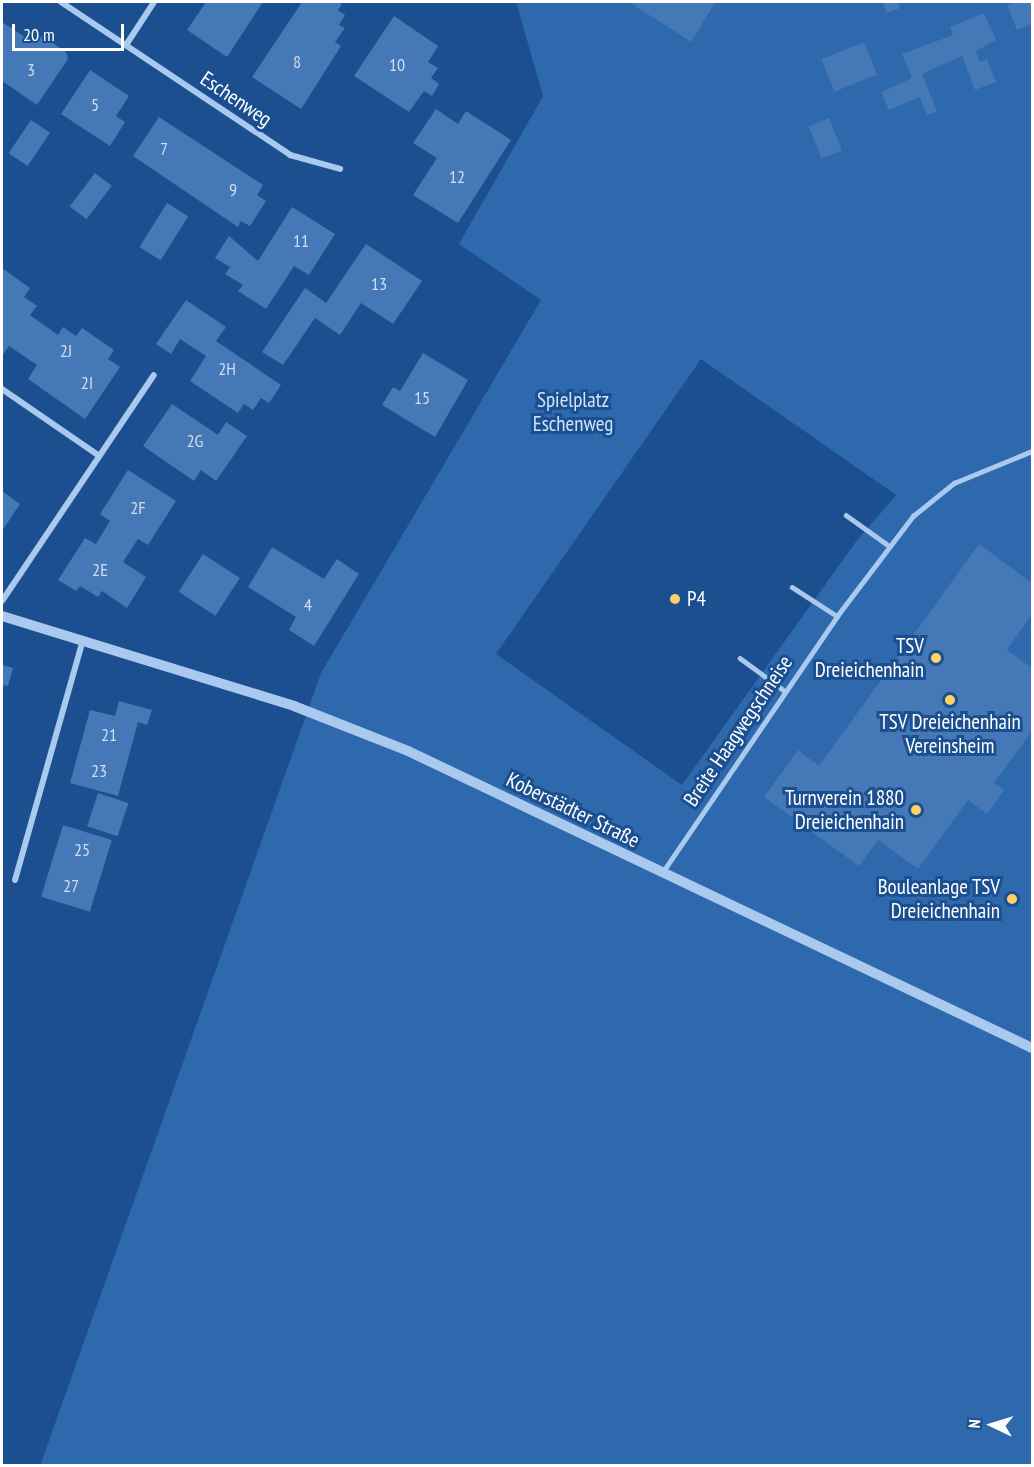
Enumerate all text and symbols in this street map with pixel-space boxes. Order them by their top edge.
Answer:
scale bar [15,12,128,50]
text: 20 m [23,23,55,46]
house number: 8 [293,51,301,73]
house number: 10 [389,54,405,76]
house number: 3 [27,59,35,81]
street label: Eschenweg [196,66,276,132]
house number: 5 [91,94,99,116]
house number: 7 [160,138,168,160]
house number: 12 [449,166,465,188]
house number: 9 [229,179,237,201]
house number: 11 [293,230,309,252]
house number: 13 [371,273,387,295]
house number: 2J [60,340,72,362]
house number: 2H [218,358,236,380]
house number: 2I [81,372,93,394]
house number: 15 [414,387,430,409]
park label: Spielplatz Eschenweg [533,387,613,437]
house number: 2G [187,430,203,452]
house number: 2F [130,497,146,519]
house number: 2E [92,559,108,581]
place label: P4 [687,586,706,612]
marker: P4 [668,592,682,606]
house number: 4 [304,594,312,616]
place label: TSV Dreieichenhain [815,633,924,683]
street label: Breite Haagwegschneise [678,651,798,811]
marker: TSV Dreieichenhain [929,651,943,665]
marker: TSV Dreieichenhain Vereinsheim [943,693,957,707]
place label: TSV Dreieichenhain Vereinsheim [879,709,1021,759]
house number: 21 [101,724,117,746]
house number: 23 [91,760,107,782]
street label: Koberstädter Straße [502,767,644,853]
place label: Turnverein 1880 Dreieichenhain [785,785,904,835]
marker: Turnverein 1880 Dreieichenhain [909,803,923,817]
house number: 25 [74,839,90,861]
place label: Bouleanlage TSV Dreieichenhain [877,874,1000,924]
house number: 27 [63,875,79,897]
marker: Bouleanlage TSV Dreieichenhain [1005,892,1019,906]
north arrow [962,1395,1022,1455]
text: N [964,1419,984,1429]

